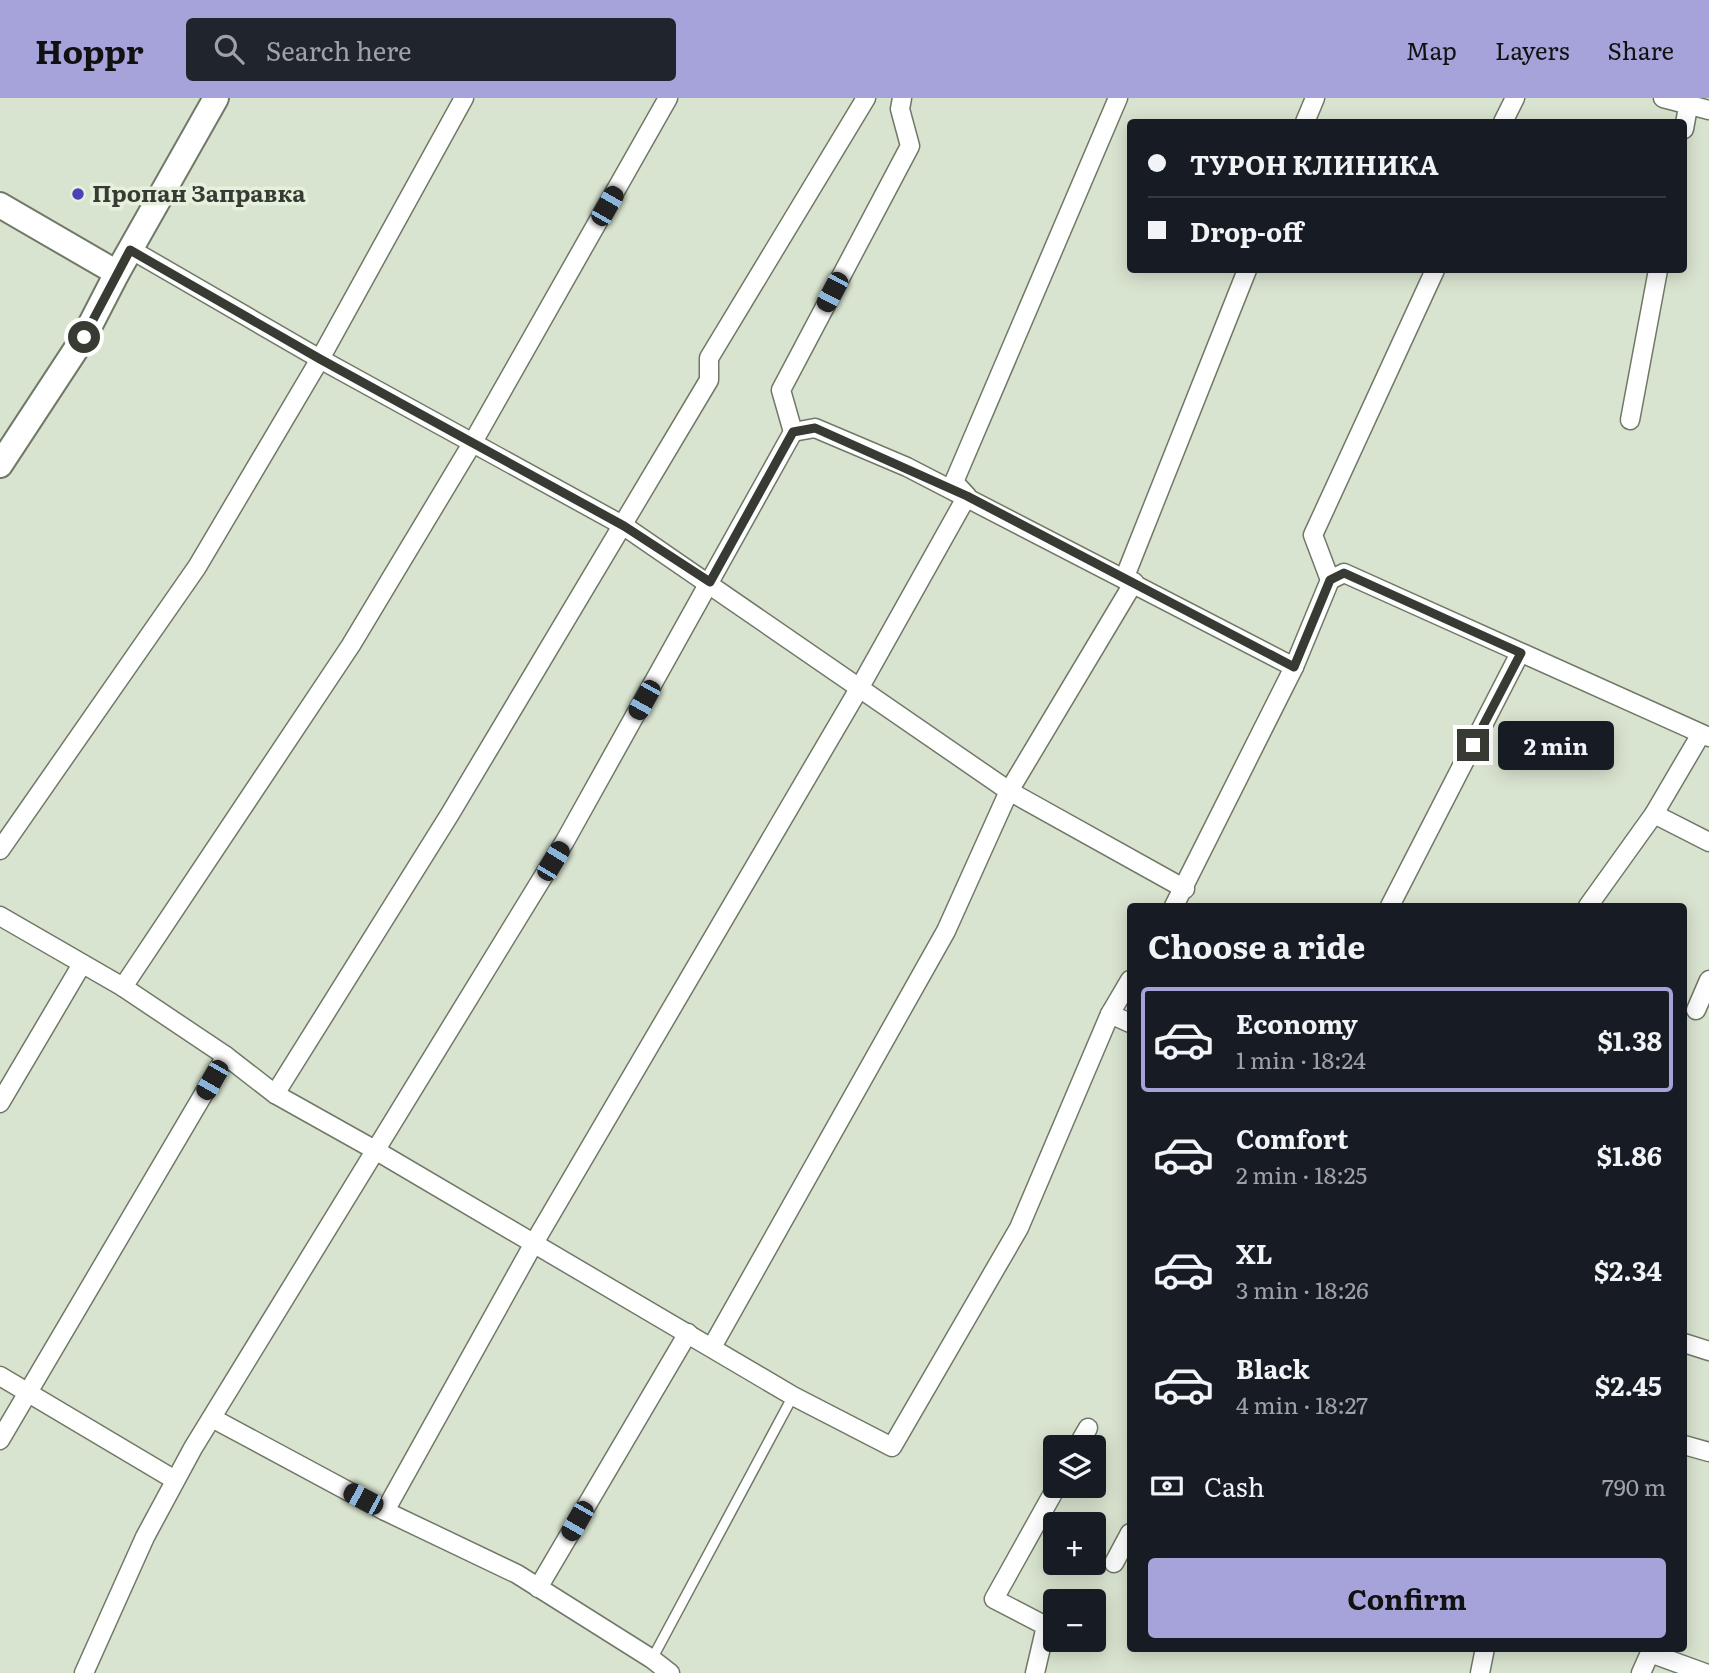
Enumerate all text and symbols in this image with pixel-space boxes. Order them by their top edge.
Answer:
search box [186,18,676,81]
text: Hoppr [35,25,144,74]
icon: search [210,30,248,68]
text: Search here [266,30,412,69]
text: Map [1406,32,1457,67]
text: Layers [1495,32,1569,67]
text: Share [1607,32,1674,67]
text: ТУРОН КЛИНИКА [1190,144,1439,183]
place label: Пропан Заправка [92,175,306,209]
car [588,183,627,229]
marker: Пропан Заправка [70,186,86,202]
text: Drop-off [1190,211,1303,250]
car [813,269,852,315]
route start [68,321,100,353]
car [625,677,664,723]
callout: 2 min [1498,720,1613,770]
text: 2 min [1524,728,1588,762]
route end [1457,729,1489,761]
car [534,838,573,884]
text: Choose a ride [1148,921,1365,969]
text: Economy [1236,1003,1358,1042]
icon: car [1152,1008,1215,1071]
text: $1.38 [1597,1020,1662,1059]
text: 1 min · 18:24 [1236,1042,1366,1076]
car [193,1057,232,1103]
text: Comfort [1236,1118,1348,1157]
icon: car [1152,1123,1215,1186]
text: $1.86 [1597,1135,1662,1174]
text: 2 min · 18:25 [1236,1157,1367,1191]
text: XL [1236,1233,1273,1272]
icon: car [1152,1238,1215,1301]
text: $2.34 [1594,1250,1662,1289]
text: 3 min · 18:26 [1236,1272,1369,1306]
text: Black [1236,1348,1310,1387]
icon: car [1152,1353,1215,1416]
text: $2.45 [1595,1365,1662,1404]
text: 4 min · 18:27 [1236,1387,1368,1421]
map controls [1043,1435,1106,1652]
button: layers [1043,1435,1106,1498]
text: Cash [1204,1466,1265,1505]
icon: cash [1148,1467,1186,1505]
text: 790 m [1602,1469,1666,1503]
car [340,1480,387,1518]
car [558,1498,597,1544]
button: + [1043,1512,1106,1575]
button: Confirm [1148,1558,1666,1638]
button: − [1043,1589,1106,1652]

